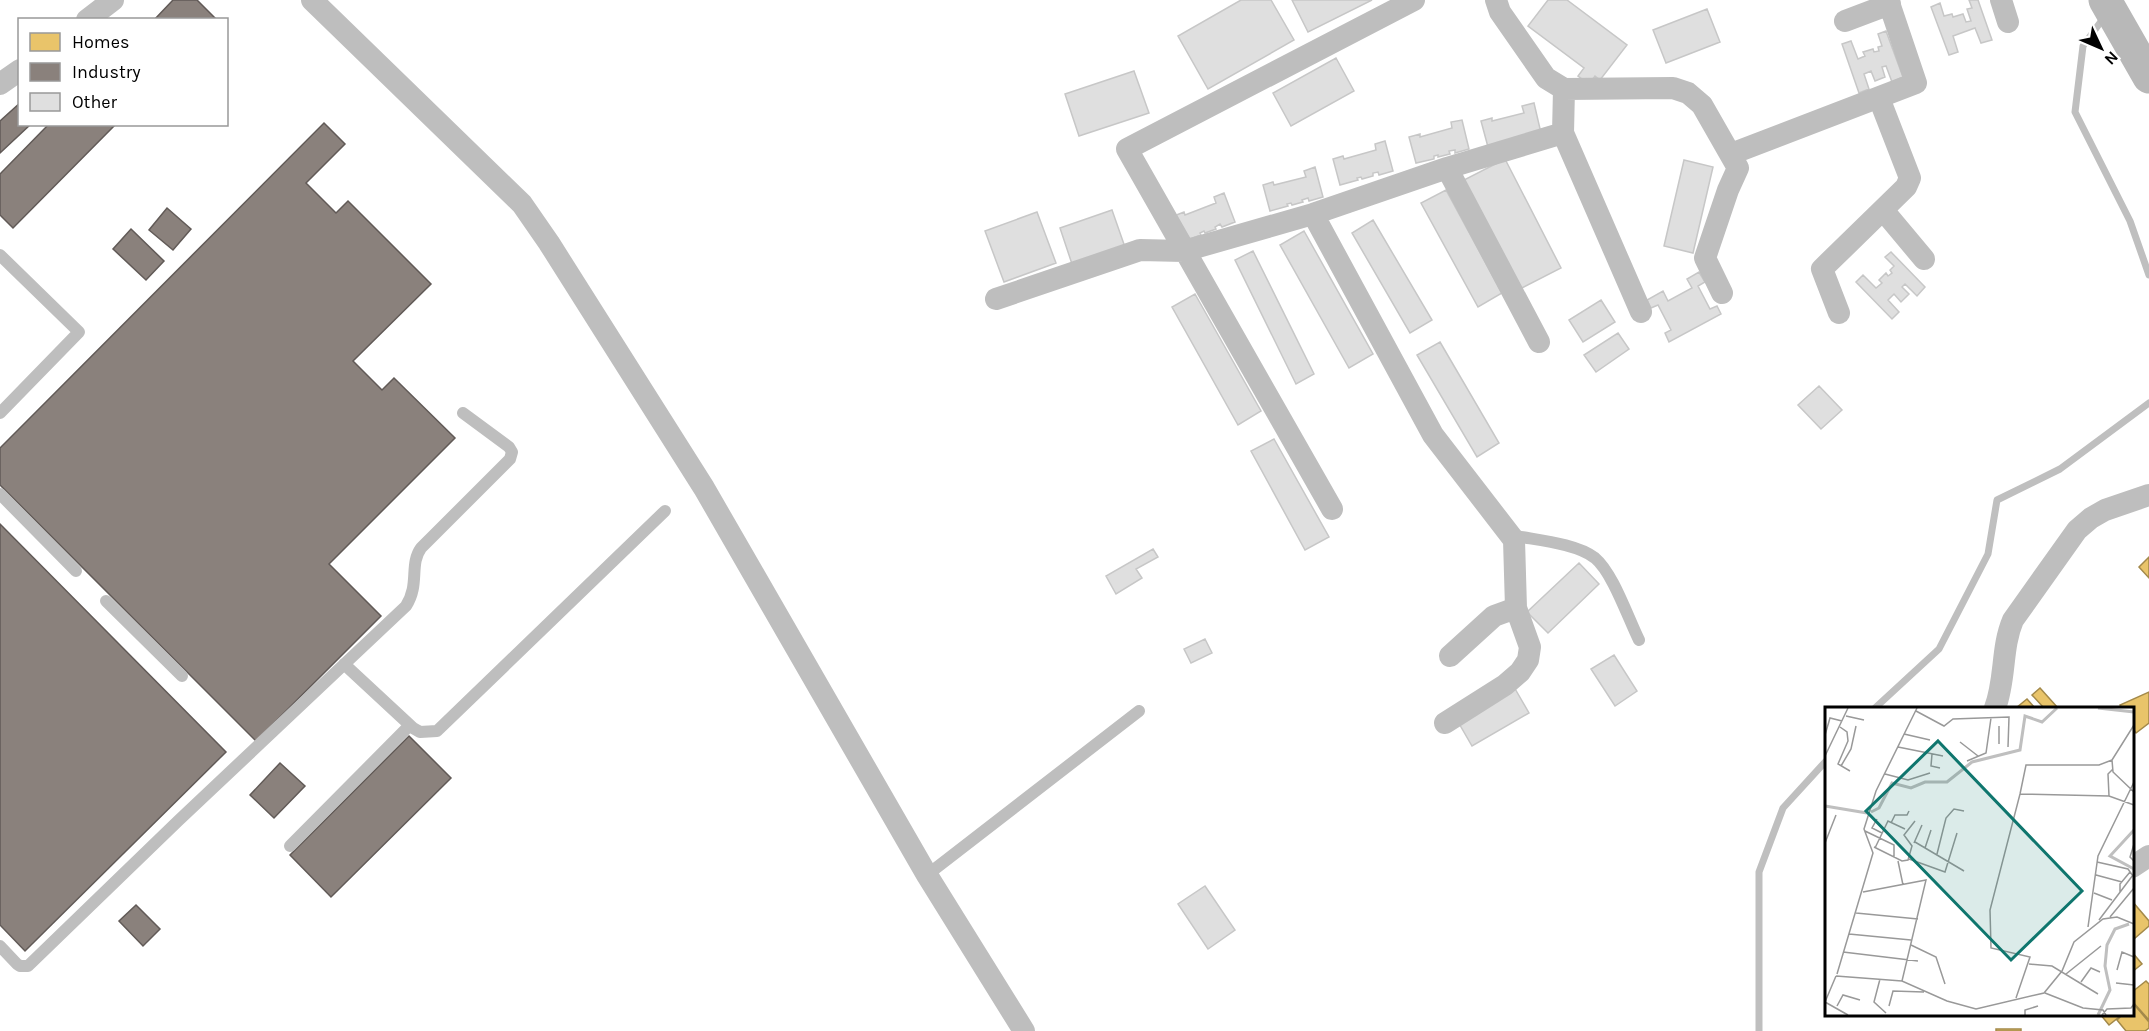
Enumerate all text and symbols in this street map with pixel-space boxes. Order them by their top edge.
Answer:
legend [18,18,228,126]
north arrow [2071,18,2131,78]
text: Homes [72,31,129,53]
text: N [2101,47,2122,69]
text: Industry [72,61,141,83]
text: Other [72,91,117,113]
inset map [1825,707,2134,1016]

